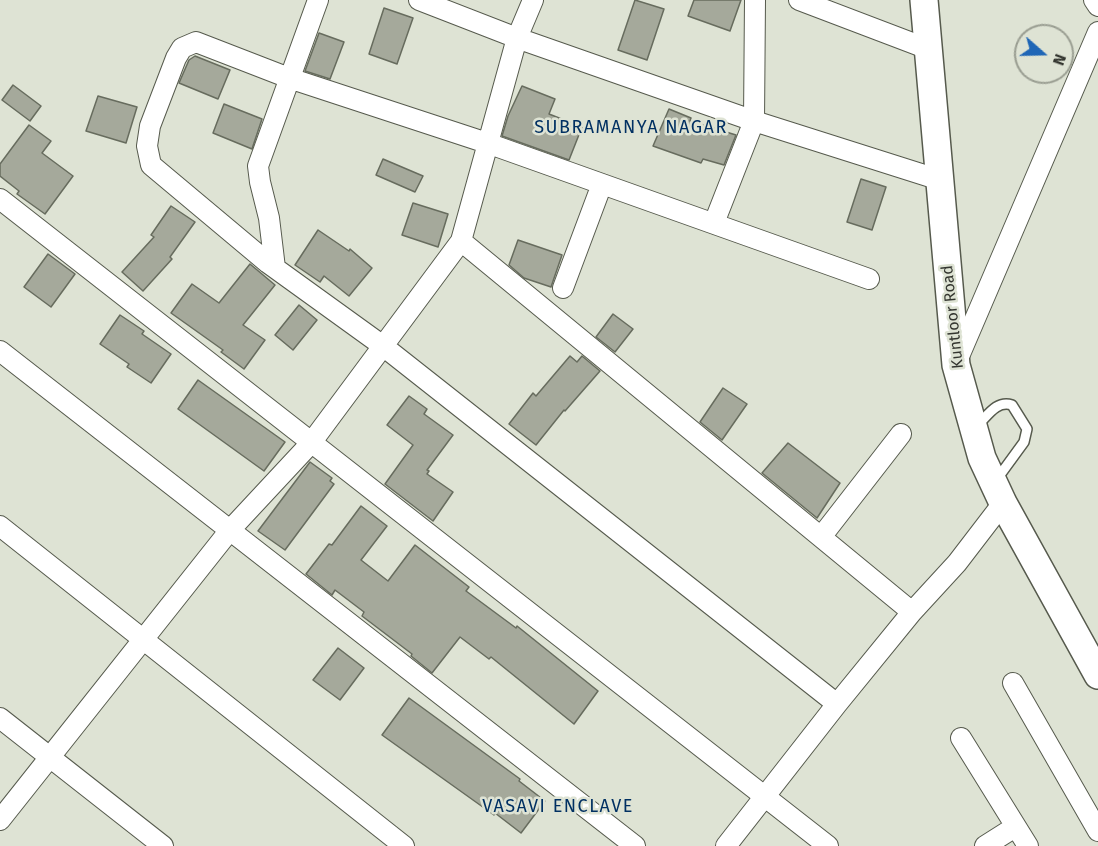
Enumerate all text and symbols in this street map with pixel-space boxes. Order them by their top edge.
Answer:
north arrow [1014,24,1074,84]
text: N [1049,51,1070,68]
district label: SUBRAMANYA NAGAR [534,117,728,139]
street label: Kuntloor Road [938,264,968,370]
district label: VASAVI ENCLAVE [482,796,634,818]

